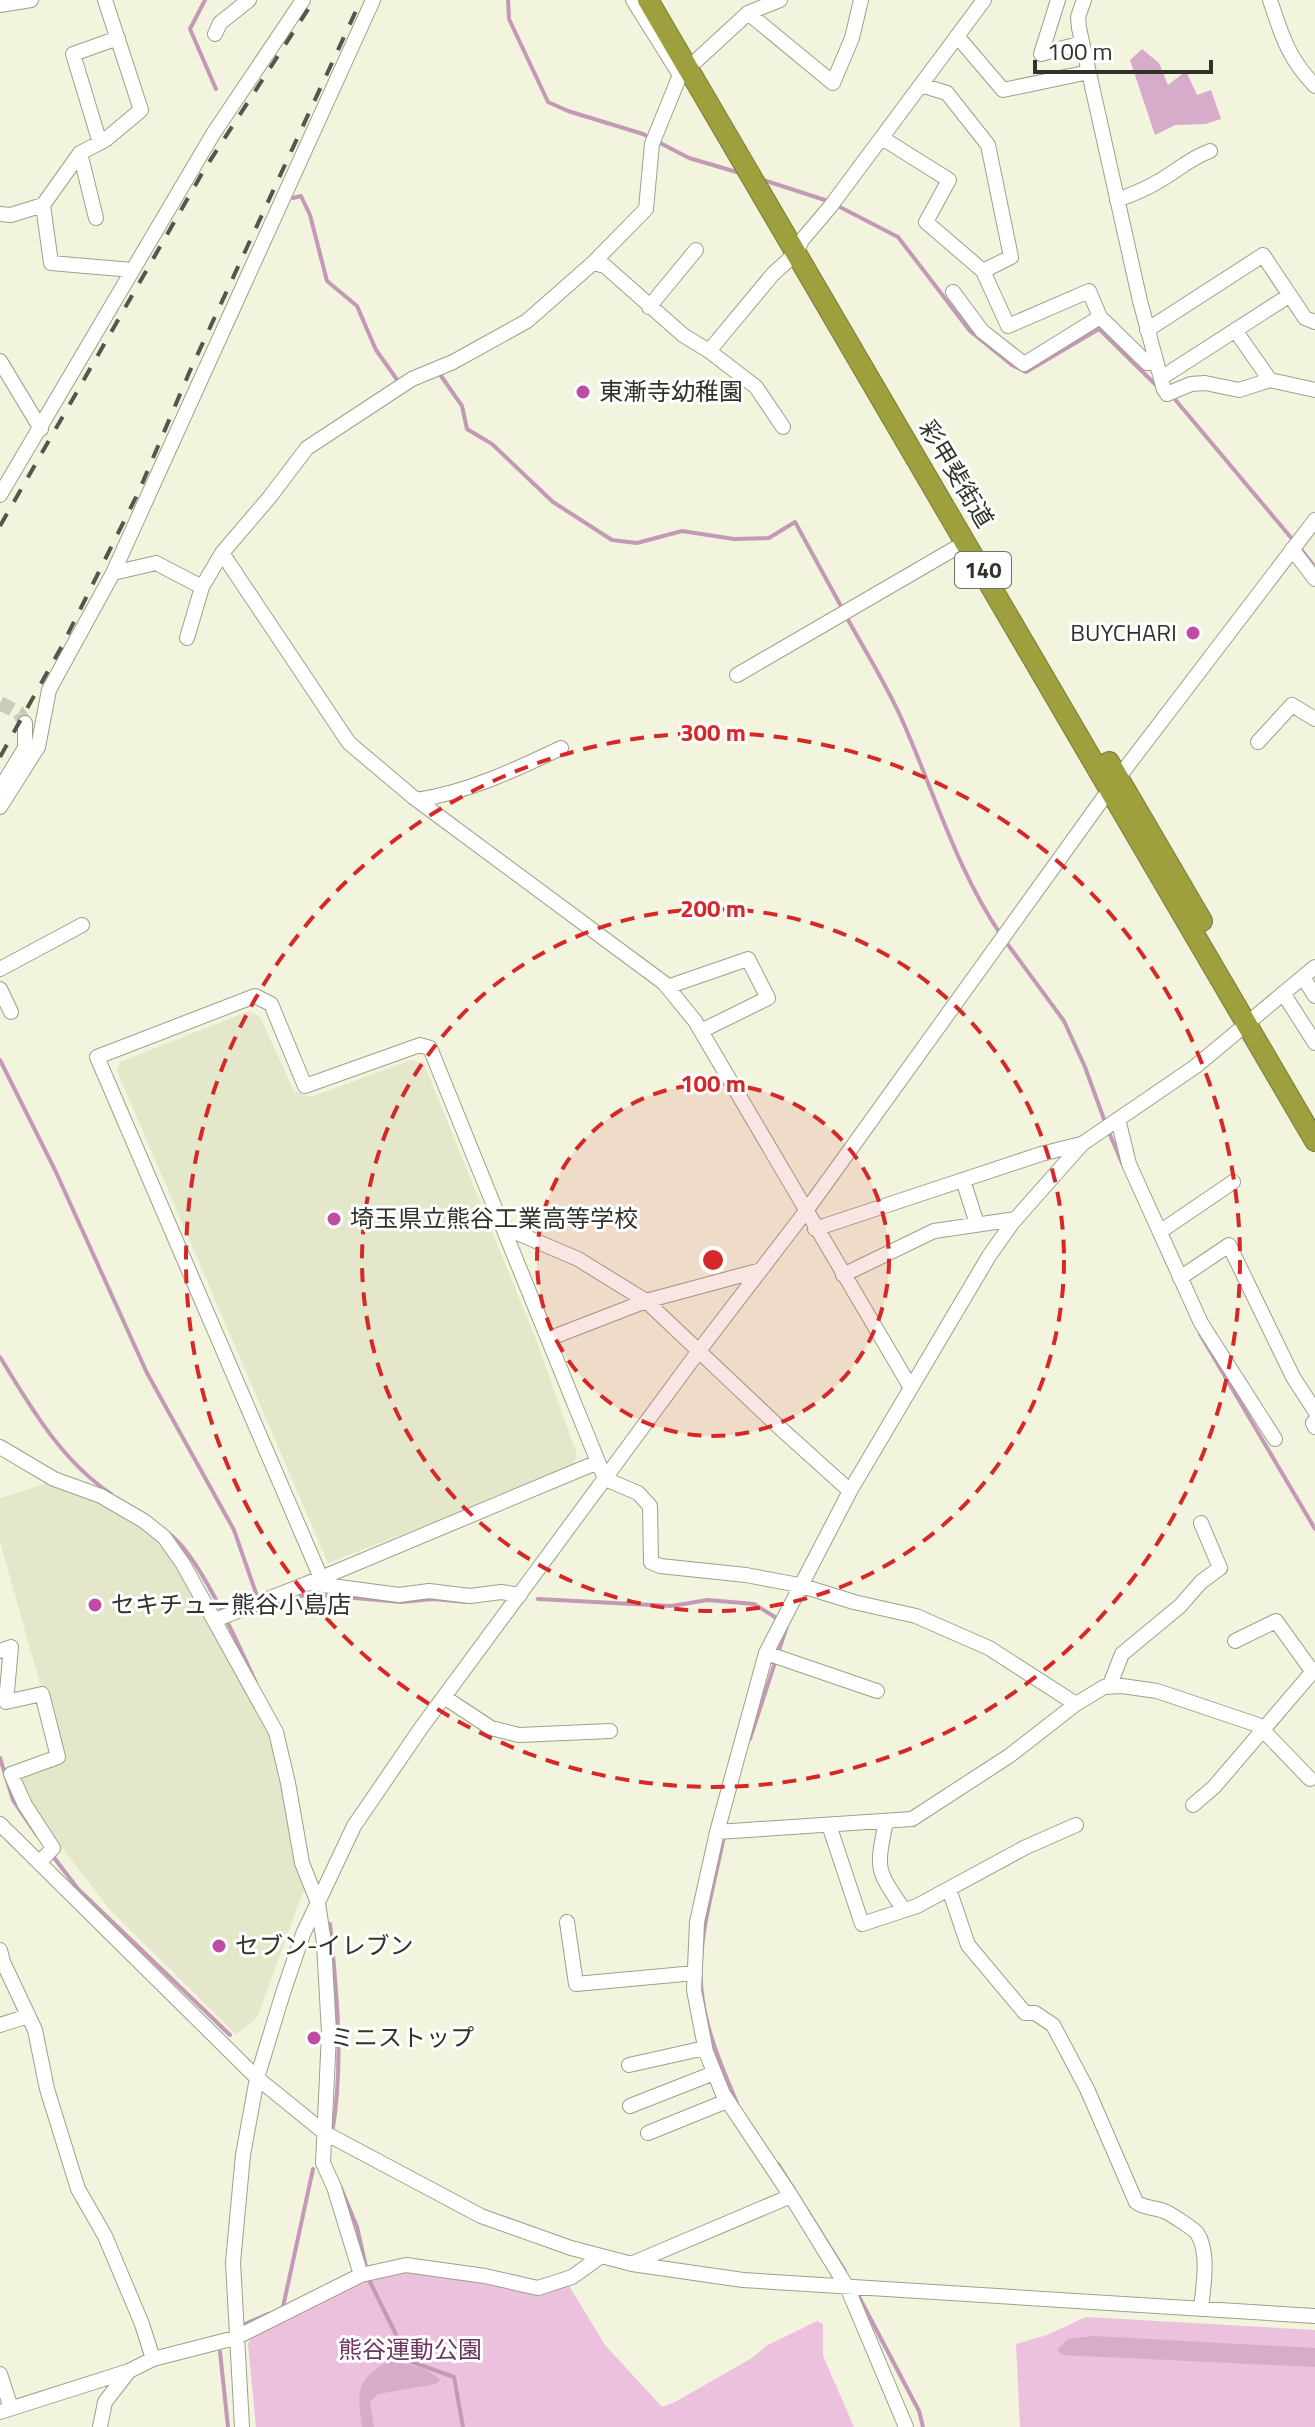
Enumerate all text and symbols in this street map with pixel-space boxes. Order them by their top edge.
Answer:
scale bar [1035,24,1211,74]
text: 100 m [1047,33,1113,69]
place label: 東漸寺幼稚園 [599,373,743,409]
marker: 東漸寺幼稚園 [574,383,592,401]
street label: 彩甲斐街道 [911,413,1003,534]
road number: 140 [955,552,1011,588]
place label: BUYCHARI [1070,614,1177,650]
marker: BUYCHARI [1184,624,1202,642]
text: 300 m [680,714,746,750]
text: 200 m [680,890,746,926]
text: 100 m [680,1065,746,1101]
place label: 埼玉県立熊谷工業高等学校 [350,1200,638,1236]
marker: 埼玉県立熊谷工業高等学校 [325,1210,343,1228]
centre of rings [699,1246,727,1274]
place label: セキチュー熊谷小島店 [111,1586,351,1622]
marker: セキチュー熊谷小島店 [86,1596,104,1614]
place label: セブン-イレブン [235,1927,414,1963]
marker: セブン-イレブン [210,1937,228,1955]
place label: ミニストップ [330,2019,474,2055]
marker: ミニストップ [305,2029,323,2047]
park label: 熊谷運動公園 [338,2331,482,2367]

